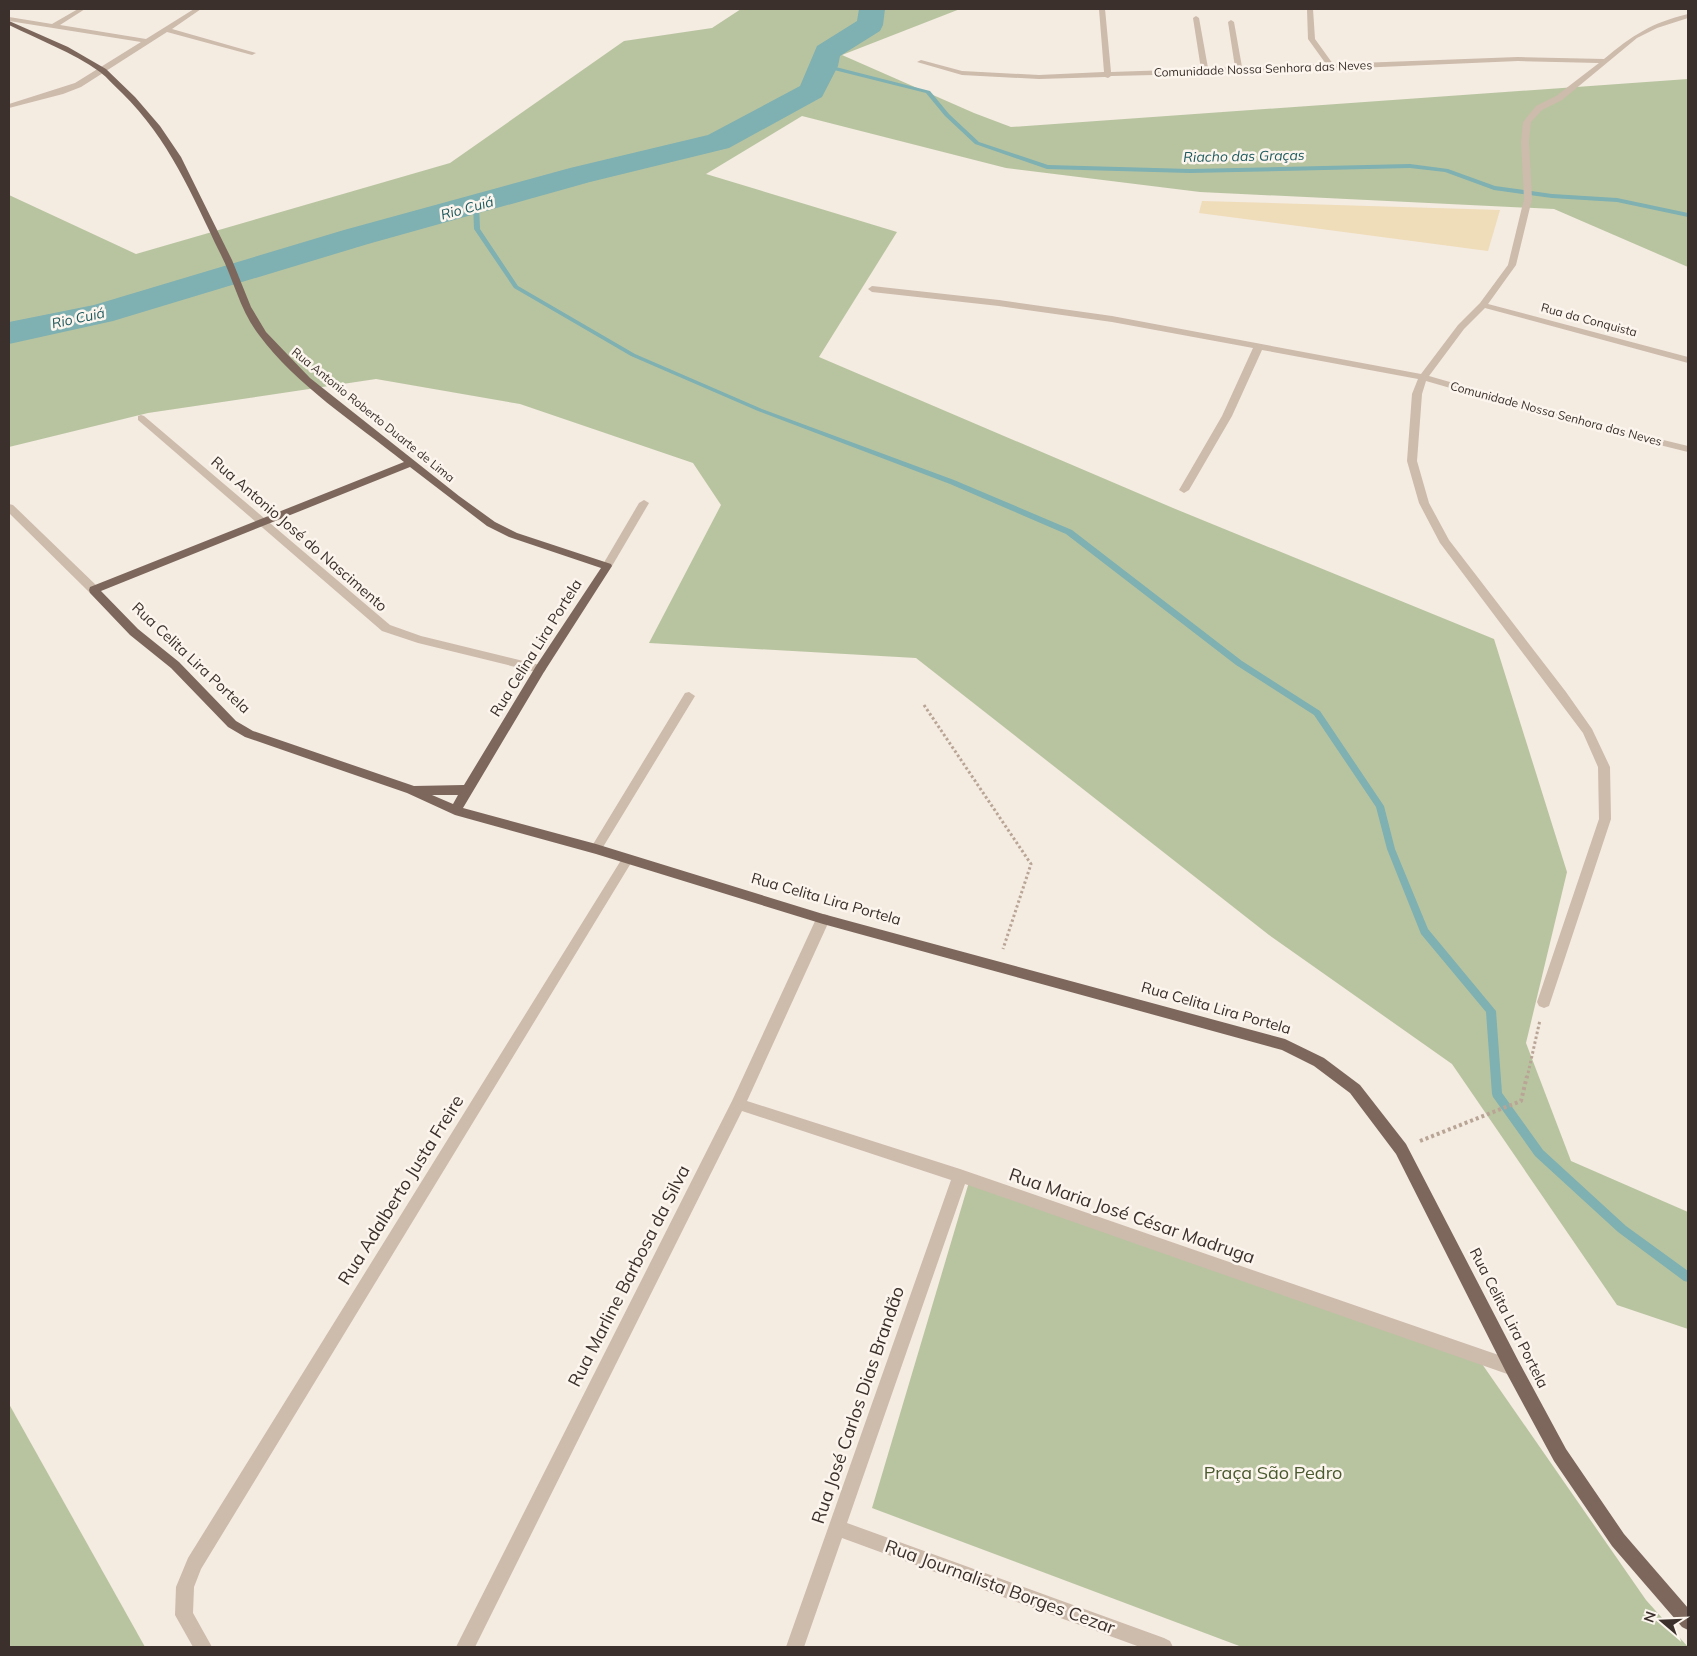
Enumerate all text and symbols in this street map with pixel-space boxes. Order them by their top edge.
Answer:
street label: Comunidade Nossa Senhora das Neves [1154,57,1372,80]
water label: Riacho das Graças [1183,146,1305,166]
water label: Rio Cuiá [439,192,495,224]
street label: Rua da Conquista [1539,299,1639,340]
water label: Rio Cuiá [50,304,106,332]
street label: Rua Antonio Roberto Duarte de Lima [289,344,458,485]
street label: Comunidade Nossa Senhora das Neves [1449,378,1664,449]
street label: Rua Antonio José do Nascimento [207,452,391,615]
street label: Rua Celina Lira Portela [486,576,586,720]
street label: Rua Celita Lira Portela [128,598,254,717]
street label: Rua Celita Lira Portela [749,868,903,929]
street label: Rua Celita Lira Portela [1139,977,1293,1038]
street label: Rua Adalberto Justa Freire [333,1090,469,1289]
street label: Rua Marline Barbosa da Silva [562,1161,695,1391]
street label: Rua Maria José César Madruga [1006,1163,1258,1268]
street label: Rua Celita Lira Portela [1466,1244,1553,1391]
street label: Rua José Carlos Dias Brandão [806,1283,909,1527]
park label: Praça São Pedro [1204,1461,1342,1484]
street label: Rua Journalista Borges Cezar [882,1534,1119,1639]
north arrow [1637,1596,1687,1646]
text: N [1639,1609,1660,1625]

